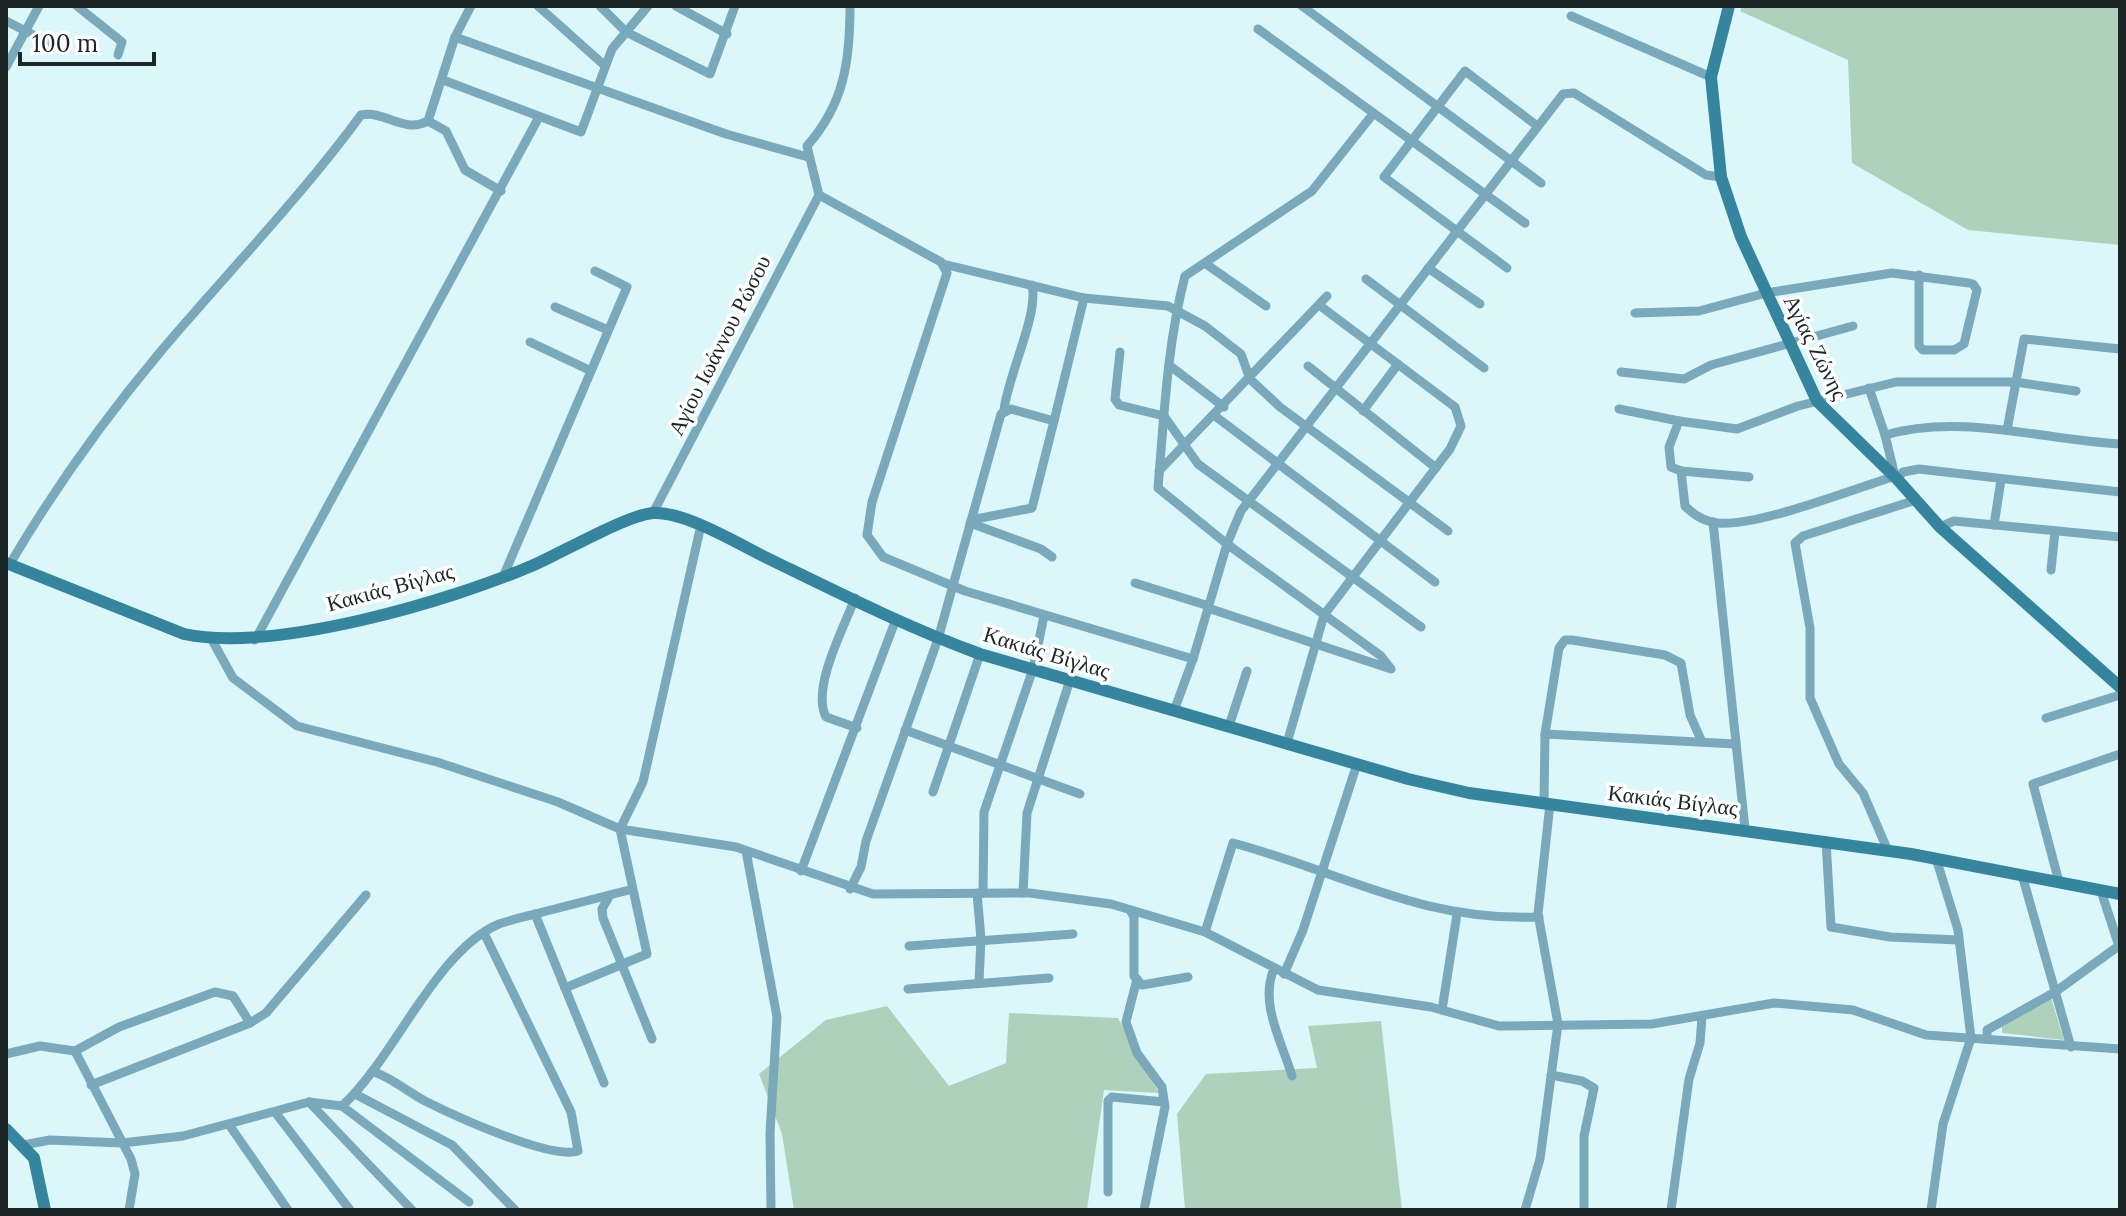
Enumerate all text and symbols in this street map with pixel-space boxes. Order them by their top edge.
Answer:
scale bar [20,16,154,66]
text: 100 m [32,28,98,59]
street label: Αγίου Ιωάννου Ρώσου [661,250,777,440]
street label: Αγίας Ζώνης [1778,290,1855,404]
street label: Κακιάς Βίγλας [323,556,457,617]
street label: Κακιάς Βίγλας [980,619,1114,685]
street label: Κακιάς Βίγλας [1606,778,1740,822]

